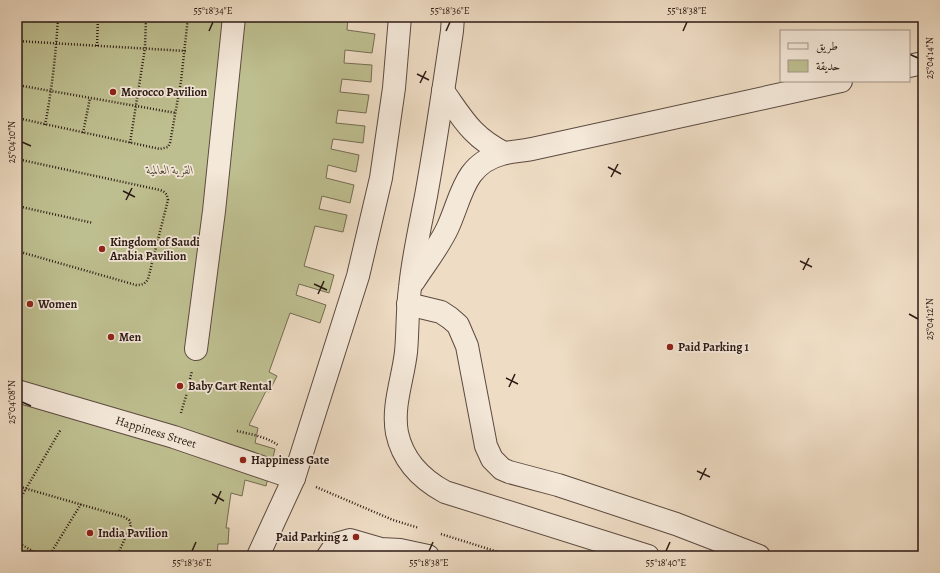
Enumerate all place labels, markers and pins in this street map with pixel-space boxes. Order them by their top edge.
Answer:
place label: Morocco Pavilion [121,84,208,100]
marker: Morocco Pavilion [108,87,118,97]
place label: Kingdom of Saudi Arabia Pavilion [109,234,200,264]
marker: Kingdom of Saudi Arabia Pavilion [97,244,107,254]
place label: Women [37,296,78,312]
marker: Women [25,299,35,309]
place label: Men [119,329,141,345]
marker: Men [106,332,116,342]
place label: Paid Parking 1 [678,339,749,355]
marker: Paid Parking 1 [665,342,675,352]
place label: Baby Cart Rental [188,378,273,394]
marker: Baby Cart Rental [175,381,185,391]
place label: Happiness Gate [251,452,330,468]
marker: Happiness Gate [238,455,248,465]
place label: India Pavilion [98,525,168,541]
marker: India Pavilion [85,528,95,538]
place label: Paid Parking 2 [276,529,348,545]
marker: Paid Parking 2 [351,532,361,542]

